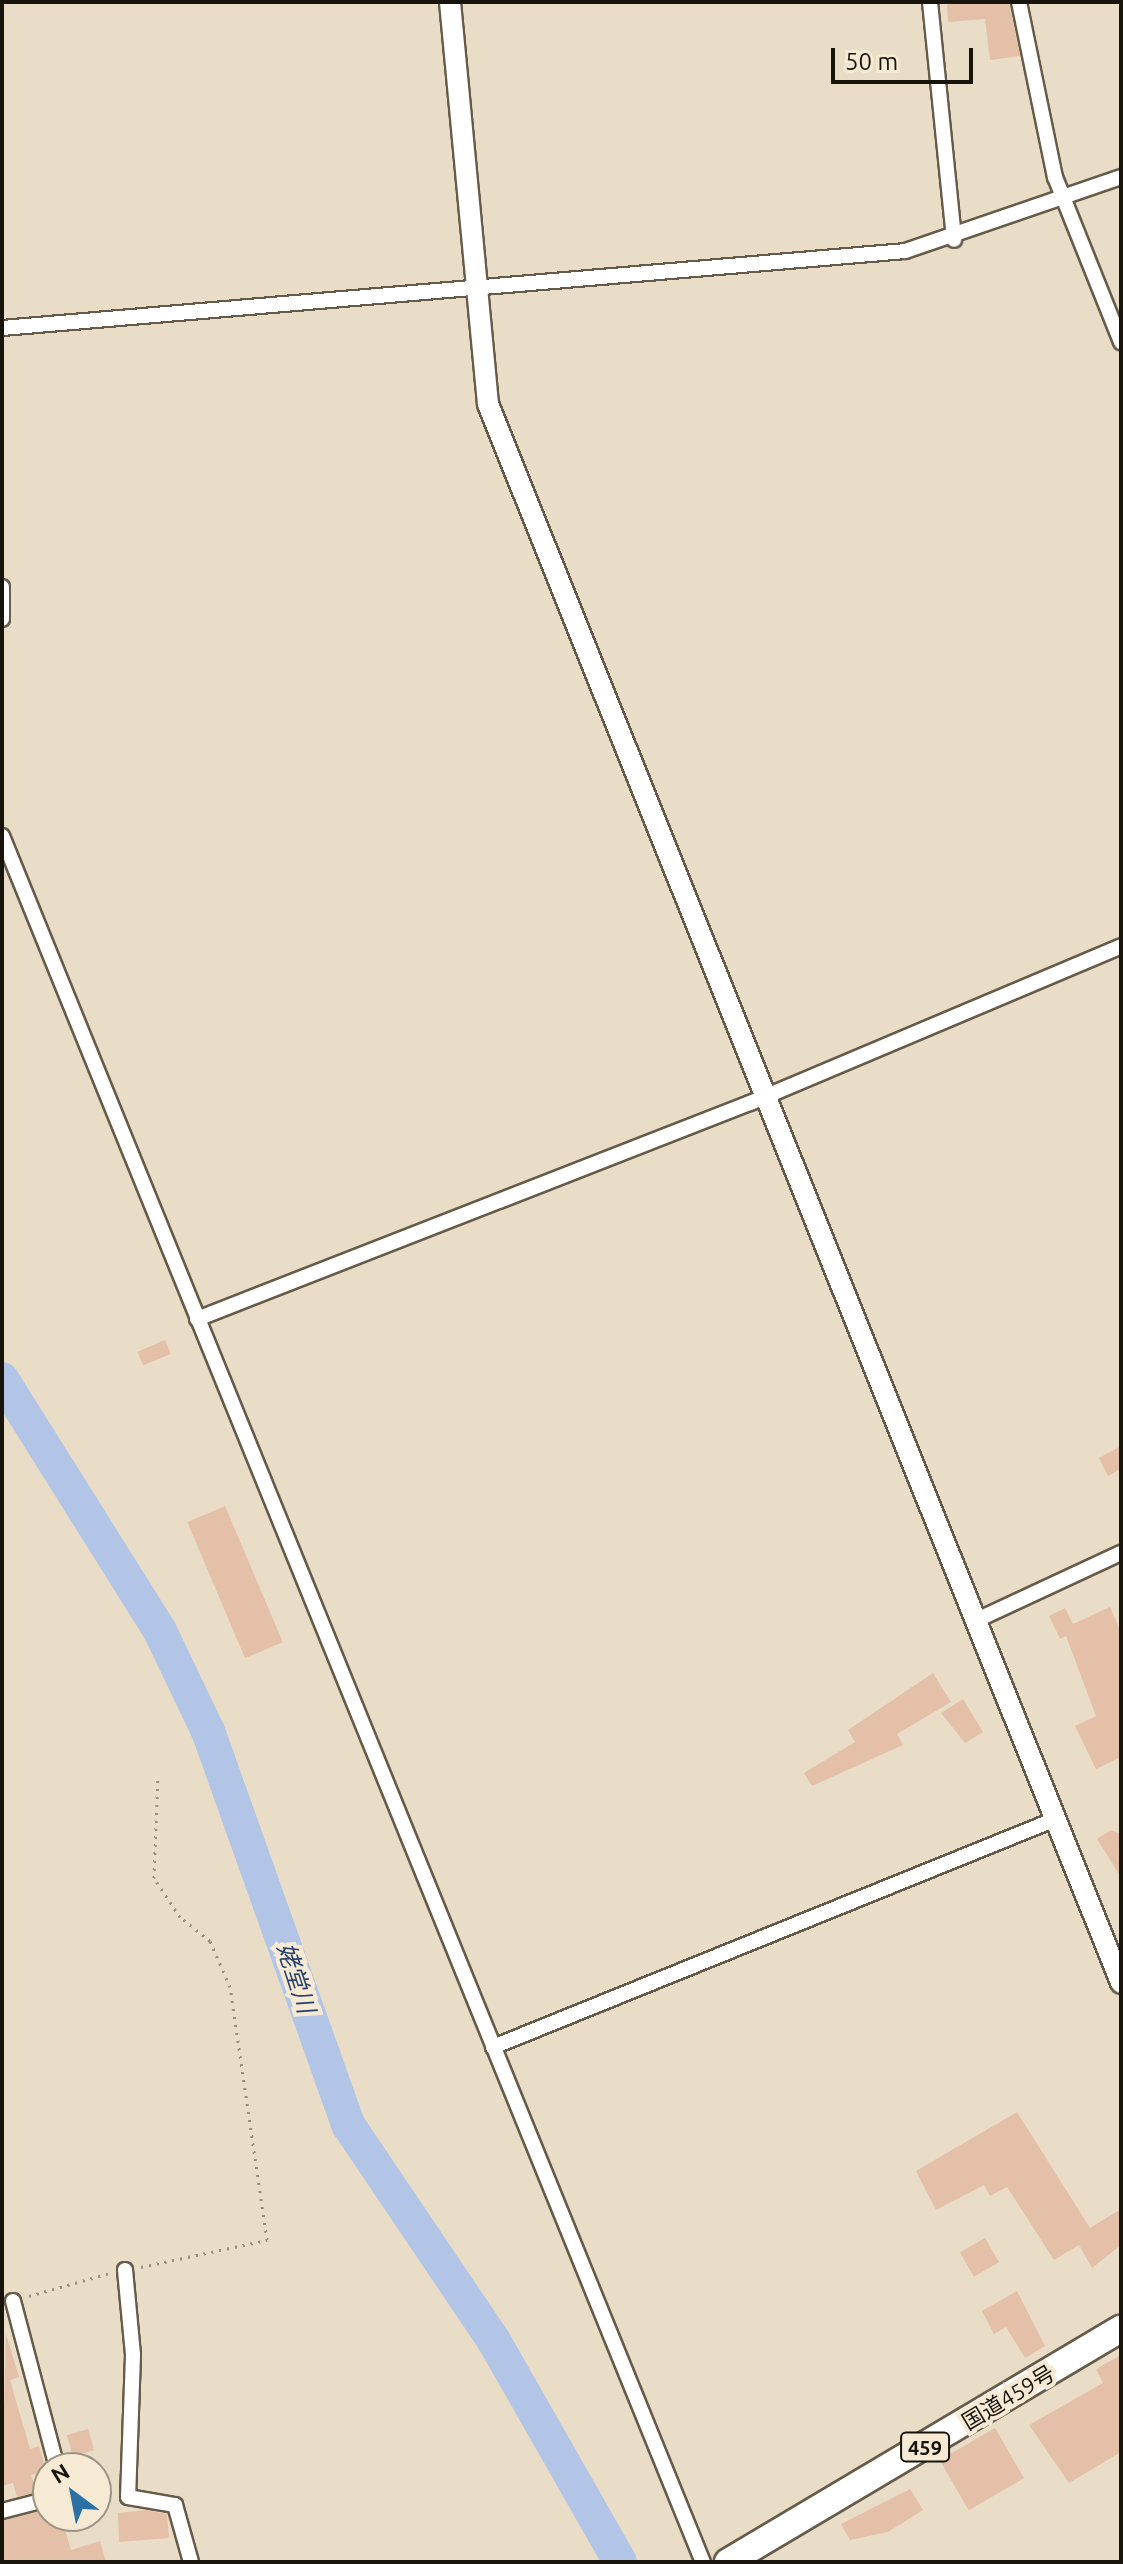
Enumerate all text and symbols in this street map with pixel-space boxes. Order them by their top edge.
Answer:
scale bar [835,32,977,82]
text: 50 m [845,48,898,75]
water label: 姥堂川 [271,1939,321,2017]
street label: 国道459号 [957,2359,1059,2435]
road number: 459 [899,2431,951,2463]
north arrow [32,2452,112,2532]
text: N [46,2458,74,2488]

